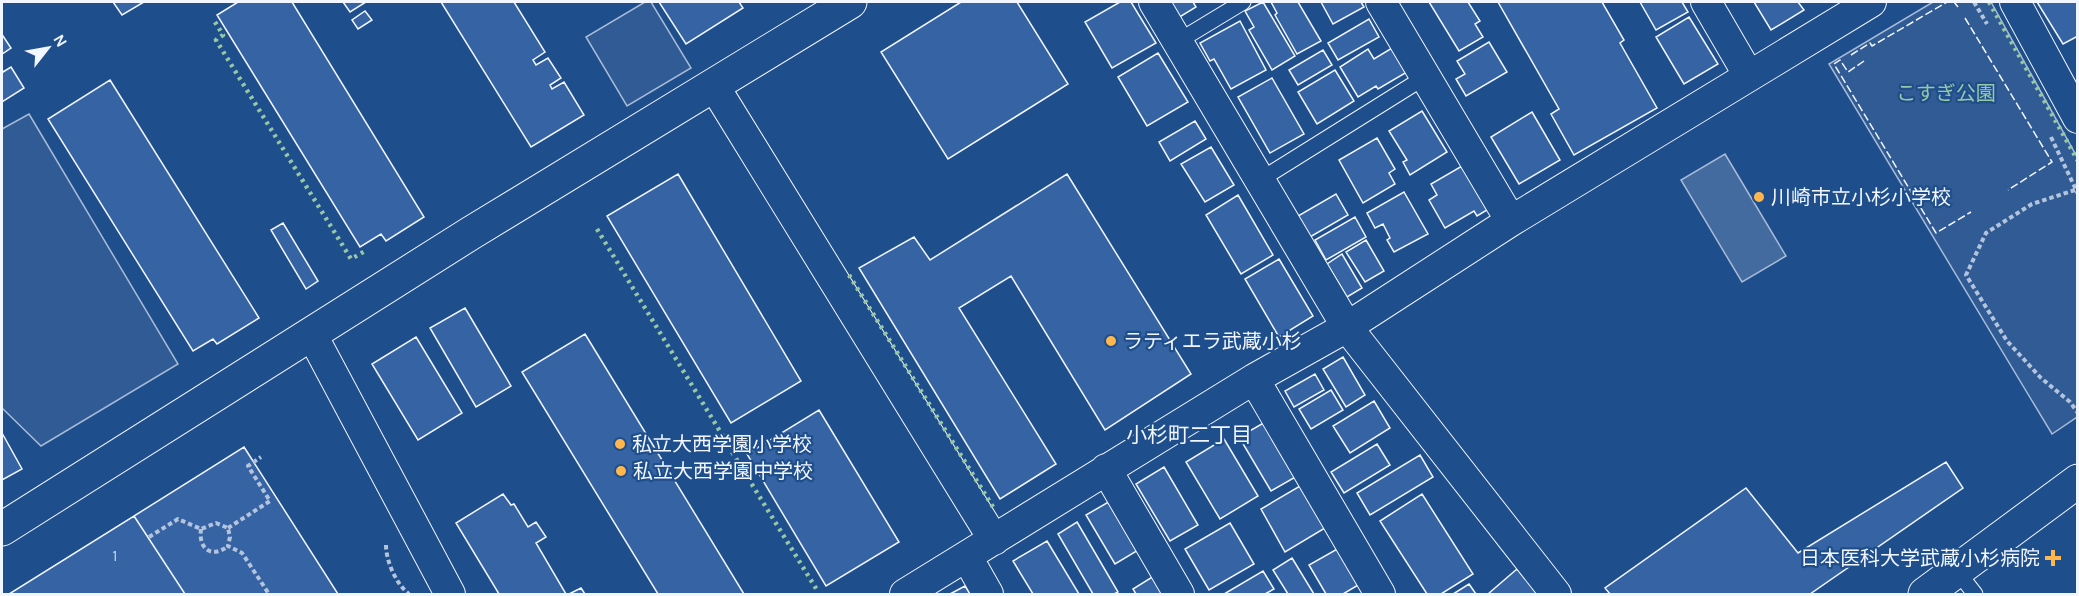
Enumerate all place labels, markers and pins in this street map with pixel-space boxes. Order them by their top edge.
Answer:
place label: 川崎市立小杉小学校 [1771,186,1951,209]
marker: 川崎市立小杉小学校 [1752,190,1766,204]
place label: ラティエラ武蔵小杉 [1123,330,1302,353]
marker: ラティエラ武蔵小杉 [1104,334,1118,348]
place label: 私立大西学園小学校 [632,433,812,456]
marker: 私立大西学園小学校 [613,437,627,451]
place label: 私立大西学園中学校 [633,460,813,483]
marker: 私立大西学園中学校 [614,464,628,478]
place label: 日本医科大学武蔵小杉病院 [1800,547,2040,570]
marker: 日本医科大学武蔵小杉病院 [2044,549,2062,567]

